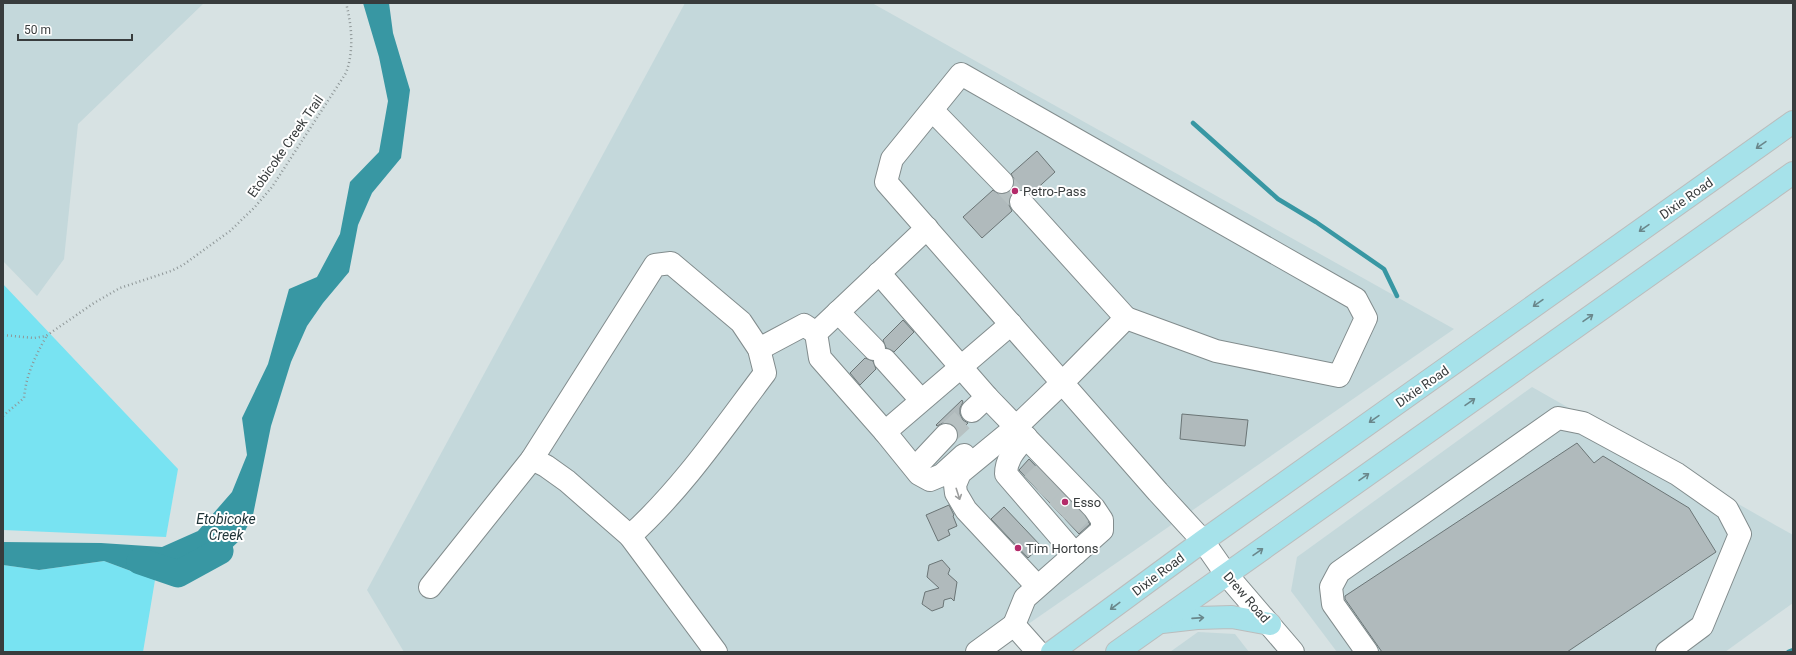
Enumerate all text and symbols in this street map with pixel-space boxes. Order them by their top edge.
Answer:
scale bar [18,16,132,42]
text: 50 m [24,23,51,37]
street label: Etobicoke Creek Trail [245,92,326,200]
one-way arrow [1756,141,1767,149]
street label: Dixie Road [1657,175,1716,222]
place label: Petro-Pass [1023,184,1086,199]
marker: Petro-Pass [1010,186,1020,196]
one-way arrow [1638,224,1649,232]
one-way arrow [1532,299,1543,307]
one-way arrow [1582,314,1593,322]
street label: Dixie Road [1393,363,1452,410]
one-way arrow [1464,398,1475,406]
one-way arrow [1369,415,1380,423]
one-way arrow [1358,473,1369,481]
one-way arrow [955,488,962,501]
place label: Esso [1073,495,1101,510]
marker: Esso [1060,497,1070,507]
water label: Etobicoke Creek [196,511,256,543]
place label: Tim Hortons [1026,541,1099,556]
marker: Tim Hortons [1013,543,1023,553]
one-way arrow [1252,548,1263,556]
street label: Dixie Road [1129,550,1187,599]
street label: Drew Road [1220,569,1273,626]
one-way arrow [1110,601,1121,610]
one-way arrow [1191,615,1204,622]

